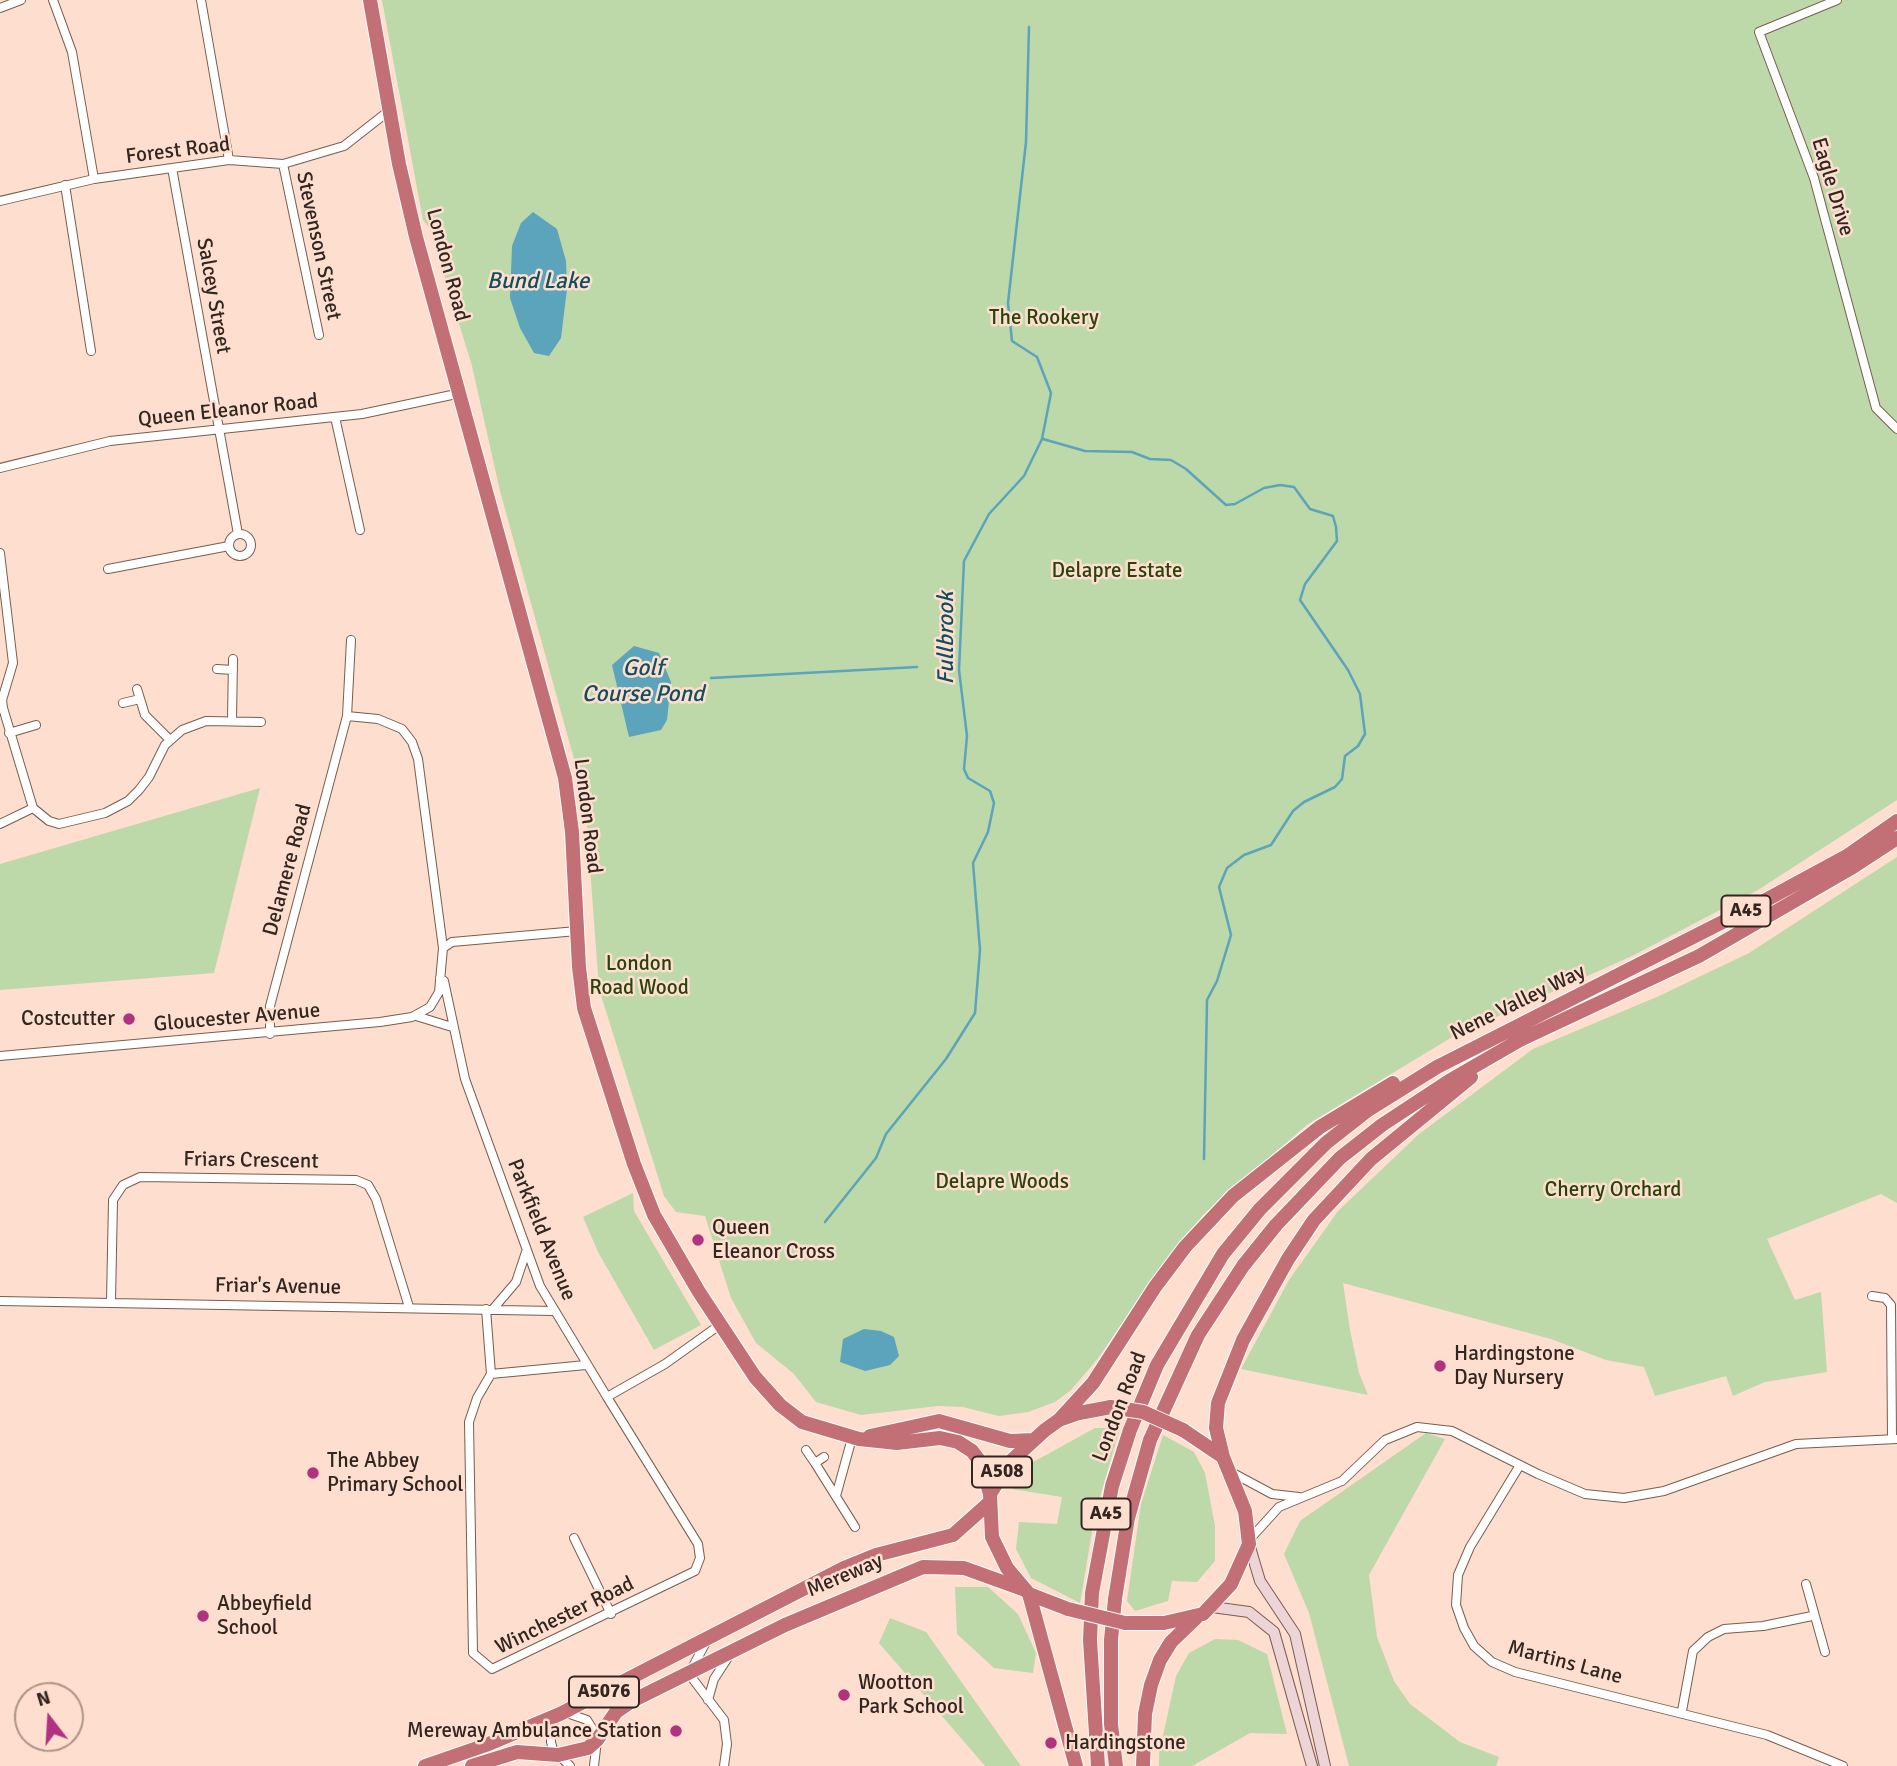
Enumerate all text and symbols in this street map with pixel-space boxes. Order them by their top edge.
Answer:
street label: Forest Road [124,132,232,170]
street label: Eagle Drive [1805,135,1859,239]
street label: Stevenson Street [290,169,346,323]
street label: London Road [420,206,474,324]
street label: Salcey Street [190,236,236,356]
water label: Bund Lake [487,268,589,296]
park label: The Rookery [989,305,1099,331]
street label: Queen Eleanor Road [137,389,319,433]
park label: Delapre Estate [1051,558,1183,584]
water label: Fullbrook [933,592,961,684]
water label: Golf Course Pond [582,655,704,709]
street label: London Road [567,757,607,875]
street label: Delamere Road [258,801,318,939]
road number: A45 [1722,896,1770,926]
park label: London Road Wood [589,951,689,1001]
street label: Nene Valley Way [1446,959,1590,1047]
street label: Gloucester Avenue [153,998,321,1038]
place label: Costcutter [21,1006,115,1032]
marker: Costcutter [121,1011,137,1027]
street label: Friars Crescent [183,1147,319,1175]
street label: Parkfield Avenue [501,1155,581,1305]
park label: Delapre Woods [935,1169,1069,1195]
park label: Cherry Orchard [1545,1177,1681,1203]
place label: Queen Eleanor Cross [712,1215,835,1265]
marker: Queen Eleanor Cross [690,1232,706,1248]
street label: Friar's Avenue [215,1273,341,1301]
place label: Hardingstone Day Nursery [1454,1341,1575,1391]
street label: London Road [1087,1348,1153,1466]
marker: Hardingstone Day Nursery [1432,1358,1448,1374]
place label: The Abbey Primary School [327,1448,463,1498]
road number: A508 [972,1456,1032,1488]
marker: The Abbey Primary School [305,1465,321,1481]
road number: A45 [1082,1498,1130,1530]
street label: Mereway [803,1549,887,1603]
street label: Winchester Road [492,1572,638,1660]
place label: Abbeyfield School [217,1591,312,1641]
marker: Abbeyfield School [195,1608,211,1624]
street label: Martins Lane [1505,1636,1625,1690]
place label: Wootton Park School [858,1670,964,1720]
road number: A5076 [569,1676,639,1708]
north arrow [14,1682,84,1752]
text: N [34,1685,53,1712]
marker: Wootton Park School [836,1687,852,1703]
place label: Mereway Ambulance Station [407,1718,662,1744]
marker: Mereway Ambulance Station [668,1723,684,1739]
place label: Hardingstone [1065,1730,1186,1756]
marker: Hardingstone [1043,1735,1059,1751]

